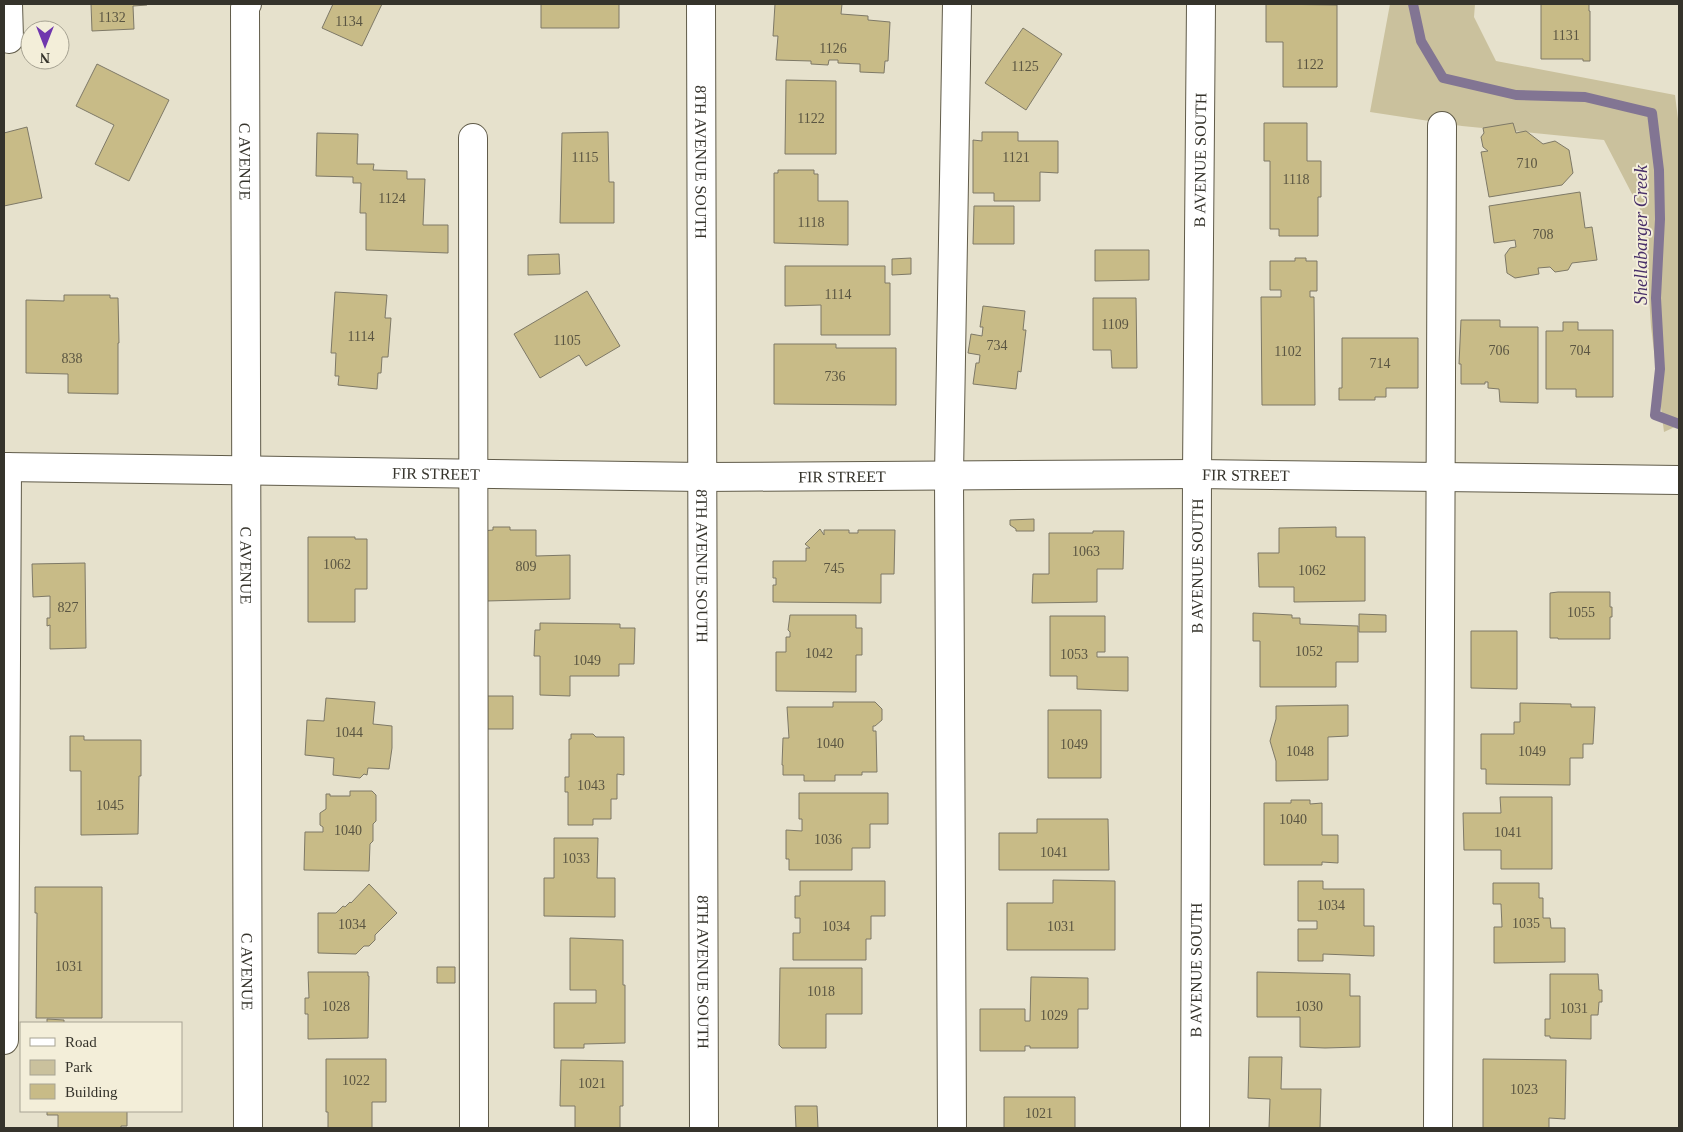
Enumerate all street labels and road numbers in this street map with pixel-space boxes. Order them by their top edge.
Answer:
street label: 8TH AVENUE SOUTH [692,85,710,239]
street label: B AVENUE SOUTH [1191,92,1209,228]
street label: C AVENUE [236,123,254,200]
street label: FIR STREET [392,465,480,483]
street label: FIR STREET [1202,466,1290,484]
street label: FIR STREET [798,468,886,485]
street label: 8TH AVENUE SOUTH [693,489,711,643]
street label: B AVENUE SOUTH [1189,498,1206,633]
street label: C AVENUE [237,527,255,604]
street label: 8TH AVENUE SOUTH [694,895,712,1049]
street label: B AVENUE SOUTH [1187,902,1205,1037]
street label: C AVENUE [238,933,256,1010]

